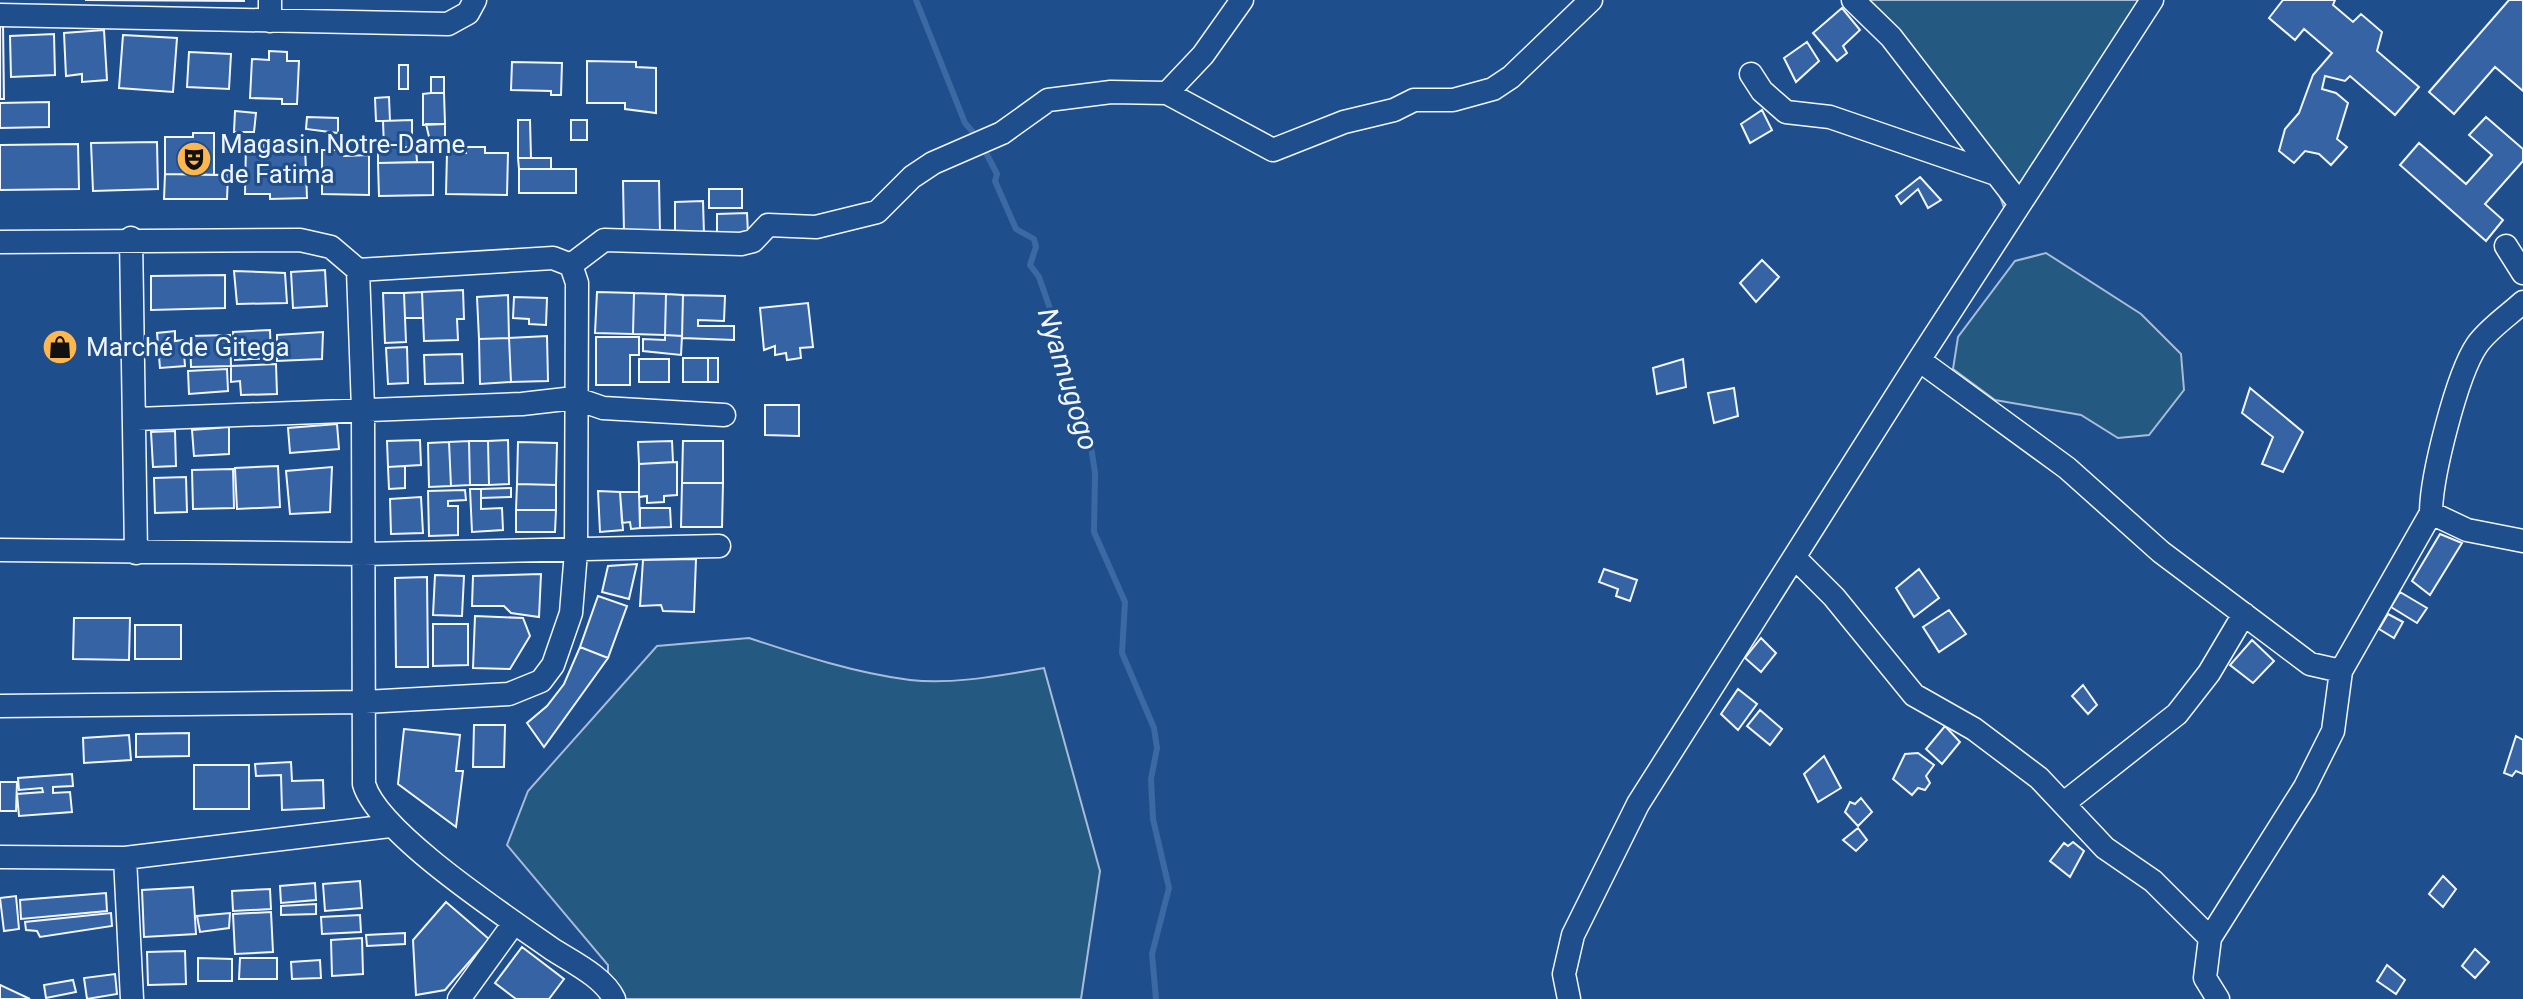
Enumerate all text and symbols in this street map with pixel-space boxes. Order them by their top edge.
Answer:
place label: Magasin Notre-Dame de Fatima [220,129,465,189]
theatre icon: Magasin Notre-Dame de Fatima [175,140,213,178]
water label: Nyamugogo [1031,304,1105,454]
shop icon: Marché de Gitega [41,328,79,366]
place label: Marché de Gitega [86,332,290,362]

